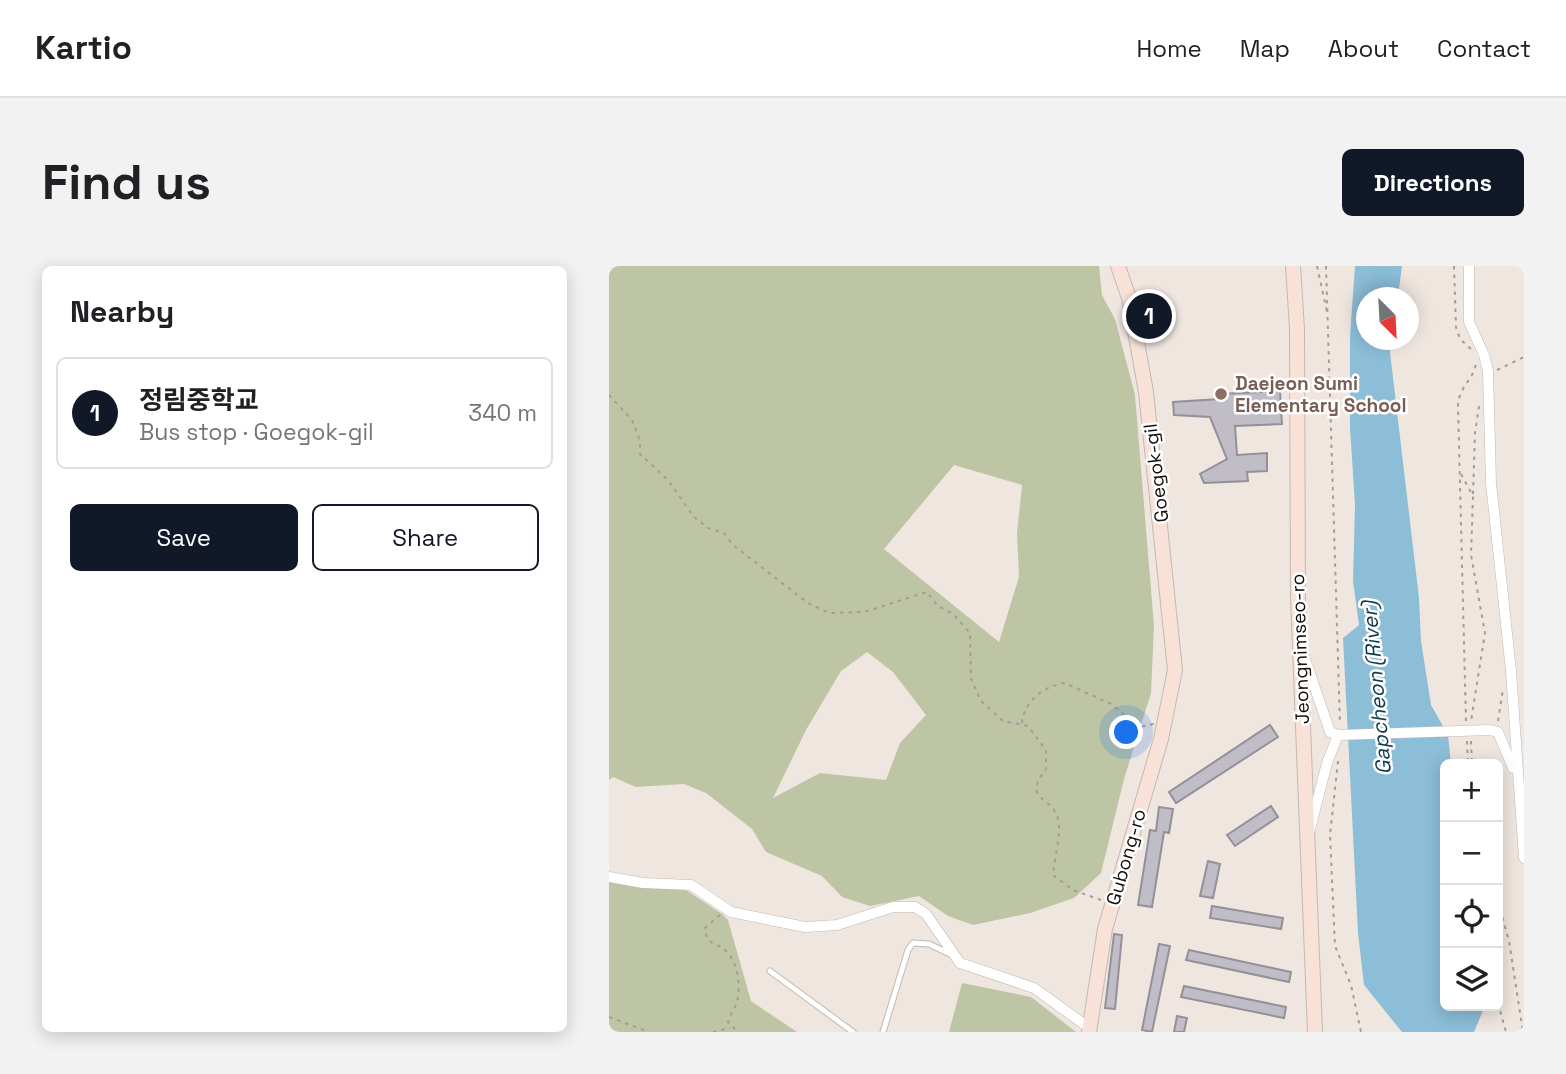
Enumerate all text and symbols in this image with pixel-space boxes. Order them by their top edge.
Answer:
text: Kartio [35,27,132,69]
text: Home [1136,33,1202,64]
text: Map [1240,33,1290,64]
text: About [1328,33,1399,64]
text: Contact [1437,33,1531,64]
button: Directions [1342,149,1524,216]
text: Find us [42,151,211,213]
north arrow [1356,287,1419,350]
pin: 1 [1126,290,1172,342]
text: Nearby [70,292,174,331]
place label: Daejeon Sumi Elementary School [1235,371,1407,418]
text: 정림중학교 [139,383,259,417]
marker: Daejeon Sumi Elementary School [1213,386,1229,402]
text: 1 [90,398,100,428]
text: 340 m [468,398,537,428]
text: Bus stop · Goegok-gil [139,417,374,447]
street label: Goegok-gil [1138,422,1174,524]
button: Save [70,504,298,571]
button: Share [312,504,539,571]
street label: Jeongnimseo-ro [1285,573,1315,725]
water label: Gapcheon (River) [1355,598,1397,776]
your location [1109,715,1143,749]
map controls [1440,759,1503,1011]
button: + [1440,759,1503,822]
street label: Gubong-ro [1100,806,1152,908]
button: − [1440,822,1503,885]
button: locate [1440,885,1503,948]
button: layers [1440,948,1503,1011]

